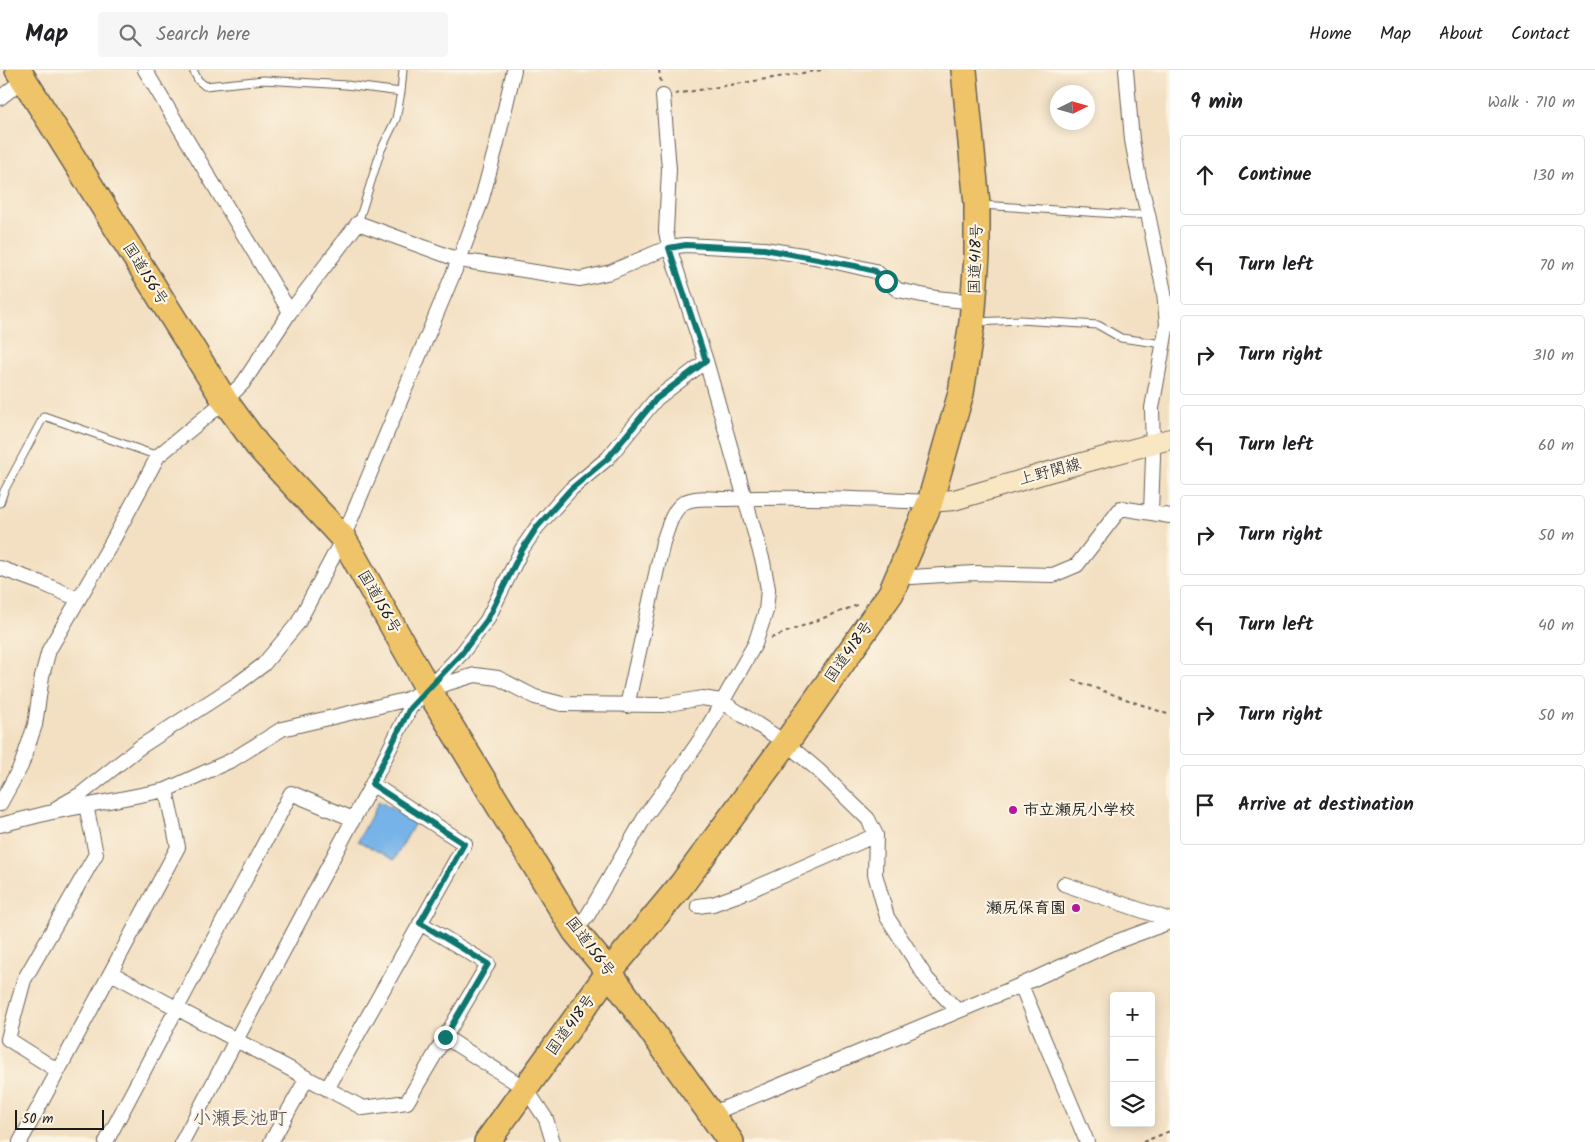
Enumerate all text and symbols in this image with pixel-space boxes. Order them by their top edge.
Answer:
search box [98,12,448,57]
text: Map [25,15,68,54]
text: Search here [156,20,250,50]
text: Home [1309,20,1352,49]
text: Map [1380,20,1411,49]
text: About [1439,20,1483,49]
text: Contact [1511,20,1570,49]
icon: search [116,21,144,49]
north arrow [1050,85,1095,130]
text: 9 min [1190,86,1243,119]
text: Walk · 710 m [1487,90,1575,115]
text: Continue [1238,160,1311,190]
icon: ahead [1191,161,1219,189]
text: 130 m [1533,163,1574,188]
street label: 国道418号 [962,223,990,295]
street label: 国道156号 [116,237,174,311]
text: Turn left [1238,250,1313,280]
icon: left [1191,251,1219,279]
text: 70 m [1539,253,1574,278]
route start [875,270,898,293]
text: Turn right [1238,340,1323,370]
icon: right [1191,341,1219,369]
text: 310 m [1533,343,1574,368]
text: Turn left [1238,430,1313,460]
icon: left [1191,431,1219,459]
text: 60 m [1538,433,1574,458]
street label: 上野関線 [1016,452,1084,492]
text: Turn right [1238,520,1323,550]
icon: right [1191,521,1219,549]
text: 50 m [1538,523,1574,548]
street label: 国道156号 [351,565,407,639]
text: Turn left [1238,610,1313,640]
icon: left [1191,611,1219,639]
text: 40 m [1538,613,1574,638]
street label: 国道418号 [818,616,880,688]
text: Turn right [1238,700,1323,730]
icon: right [1191,701,1219,729]
text: 50 m [1538,703,1574,728]
text: Arrive at destination [1238,790,1414,820]
icon: arrive [1191,791,1219,819]
place label: 市立瀬尻小学校 [1023,798,1135,823]
marker: 市立瀬尻小学校 [1007,804,1019,816]
place label: 瀬尻保育園 [986,896,1066,921]
marker: 瀬尻保育園 [1070,902,1082,914]
street label: 国道156号 [559,911,621,983]
street label: 国道418号 [540,989,602,1061]
map controls [1110,992,1155,1127]
button: + [1110,992,1155,1037]
route end [434,1026,457,1049]
button: − [1110,1037,1155,1082]
button: layers [1110,1082,1155,1127]
district label: 小瀬長池町 [192,1104,288,1134]
scale bar [15,1107,104,1130]
text: 50 m [22,1108,53,1130]

